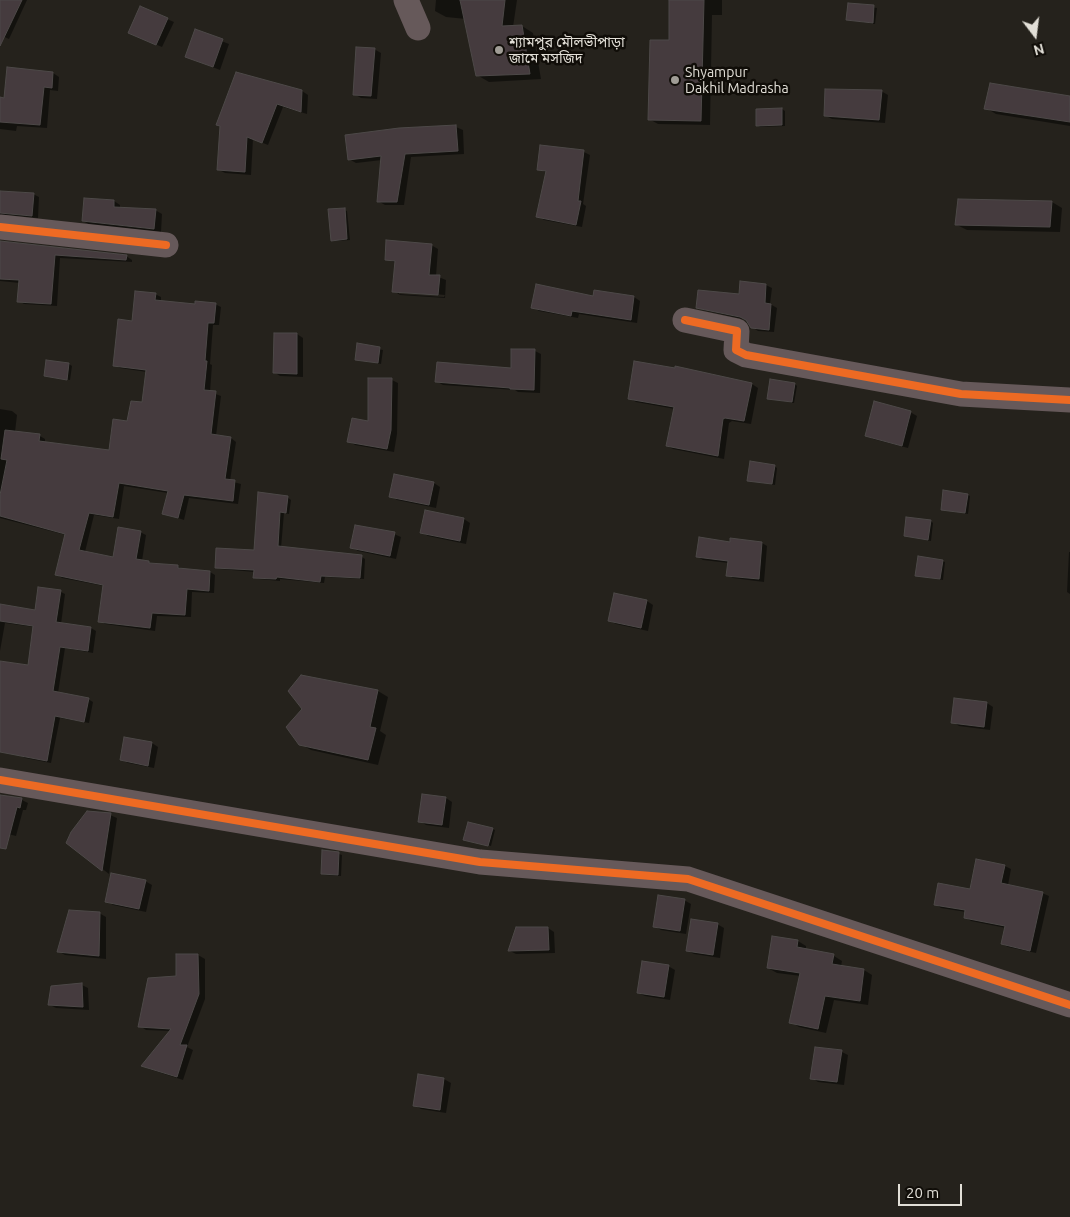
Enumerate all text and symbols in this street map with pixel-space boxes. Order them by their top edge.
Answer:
north arrow [1010,10,1060,60]
place label: শ্যামপুর মৌলভীপাড়া জামে মসজিদ [509,34,625,66]
text: N [1032,40,1046,59]
marker: শ্যামপুর মৌলভীপাড়া জামে মসজিদ [493,44,505,56]
place label: Shyampur Dakhil Madrasha [685,64,789,96]
marker: Shyampur Dakhil Madrasha [669,74,681,86]
scale bar [900,1174,964,1206]
text: 20 m [906,1184,939,1201]

